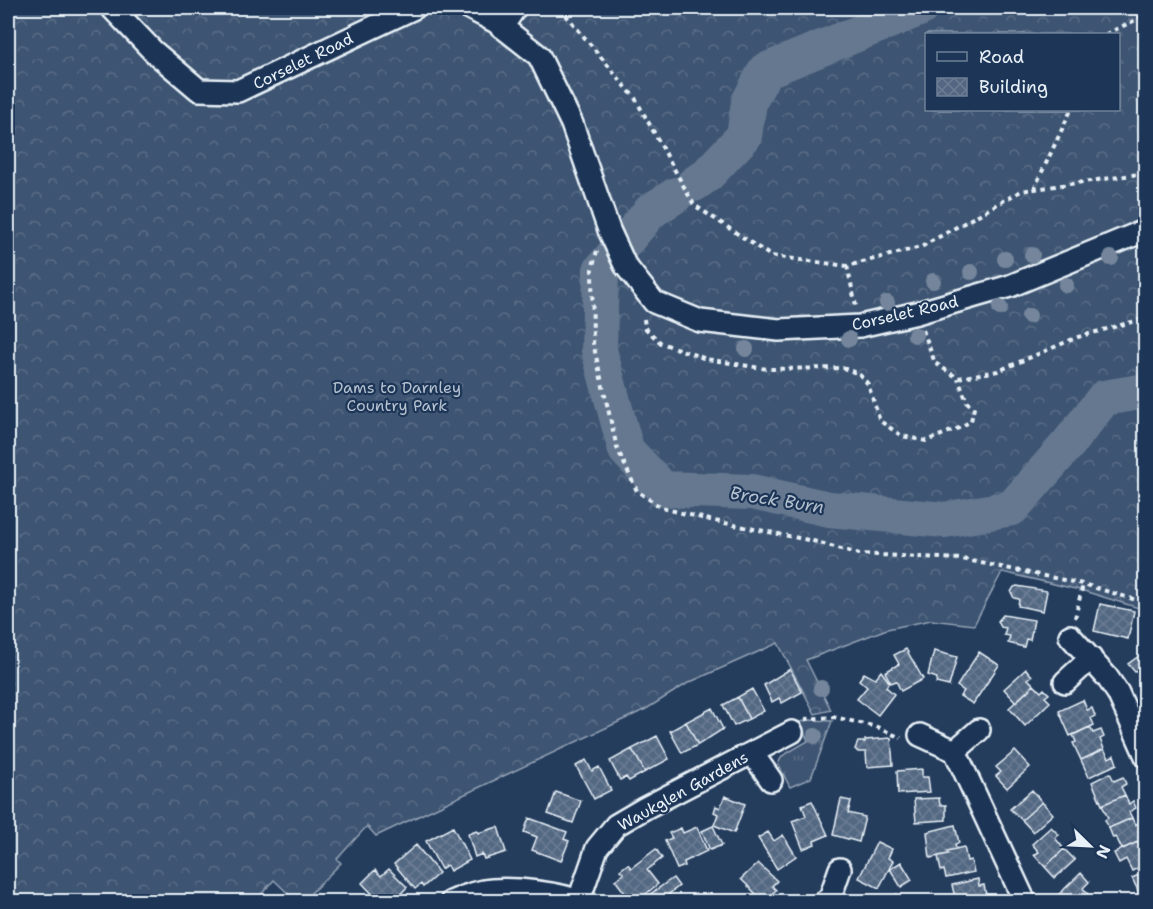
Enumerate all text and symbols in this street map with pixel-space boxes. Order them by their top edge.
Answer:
street label: Corselet Road [250,28,356,94]
legend [925,33,1120,111]
text: Road [979,45,1024,69]
text: Building [979,75,1048,99]
street label: Corselet Road [850,291,960,335]
park label: Dams to Darnley Country Park [333,377,461,416]
water label: Brock Burn [728,481,826,519]
street label: Waukglen Gardens [614,746,752,836]
north arrow [1060,816,1120,876]
text: N [1091,842,1115,862]

